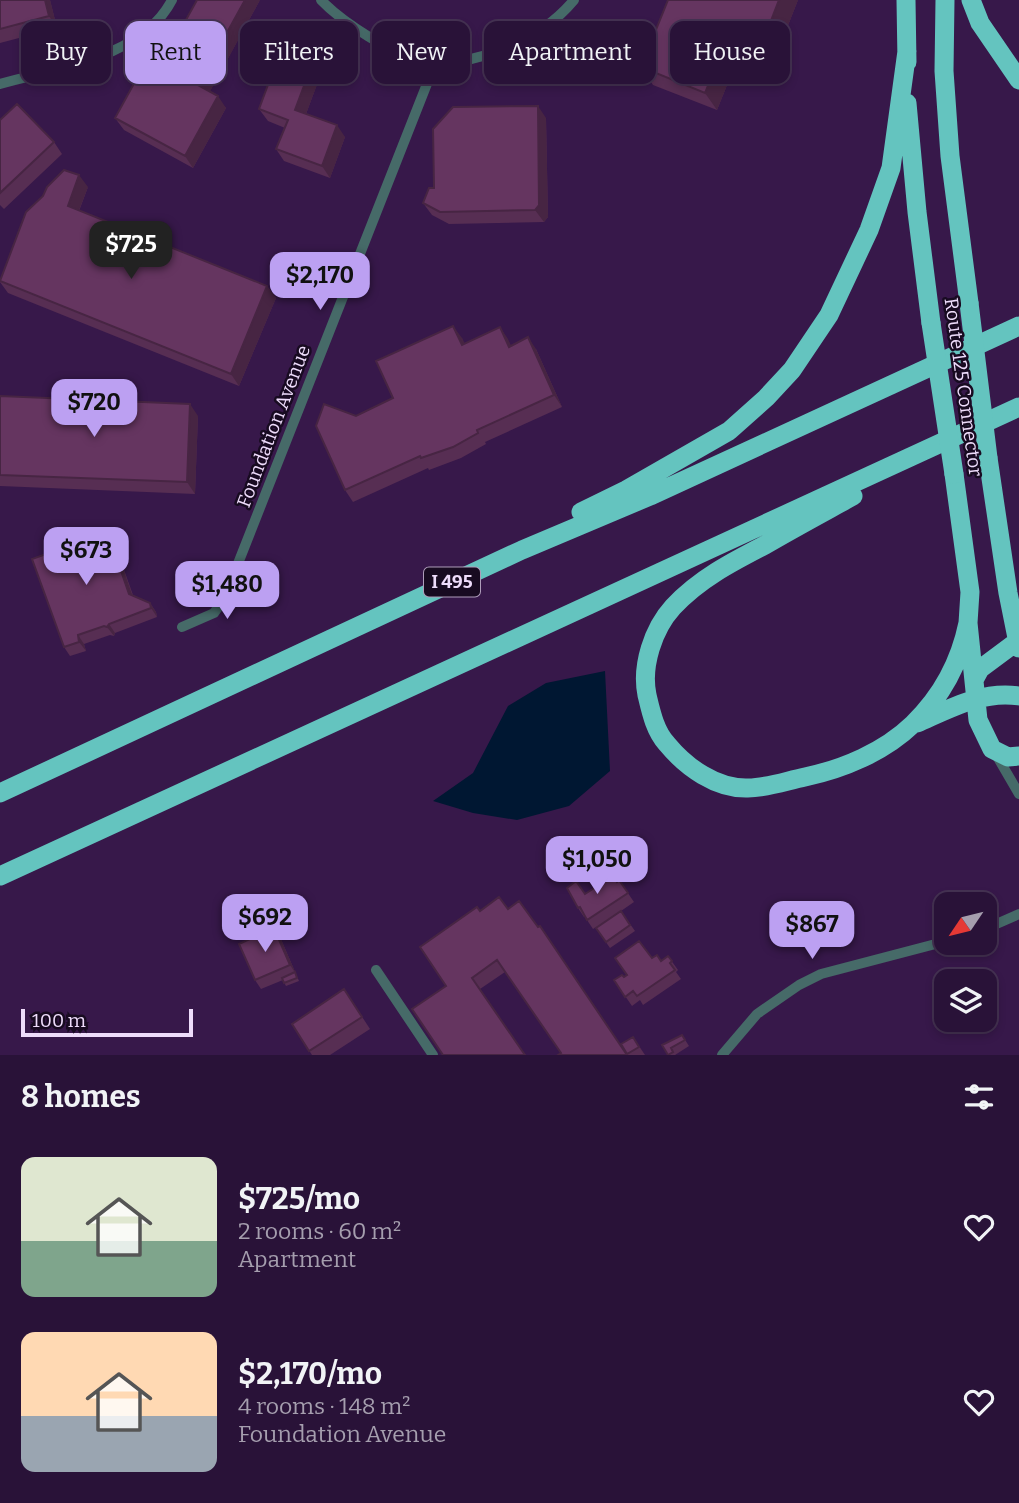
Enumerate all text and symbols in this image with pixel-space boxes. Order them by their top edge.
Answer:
chip: Buy [21,21,111,84]
chip: Rent [125,21,226,84]
chip: Filters [240,21,358,84]
chip: New [372,21,470,84]
chip: Apartment [484,21,656,84]
chip: House [670,21,790,84]
pin: $725 [90,222,172,281]
text: $725 [105,230,157,258]
pin: $2,170 [263,252,377,312]
text: $2,170 [286,261,354,289]
street label: Route 125 Connector [940,296,988,478]
street label: Foundation Avenue [232,342,315,511]
pin: $720 [53,380,135,439]
text: $720 [67,388,121,416]
pin: $673 [45,528,127,587]
text: $673 [60,536,112,564]
pin: $1,480 [170,562,284,621]
road number: I 495 [424,568,480,596]
text: $1,480 [191,570,263,598]
pin: $1,050 [540,836,654,896]
text: $1,050 [562,845,632,873]
north arrow [934,892,998,956]
map controls [934,892,997,1032]
pin: $692 [224,894,306,954]
pin: $867 [771,902,853,961]
text: $692 [238,903,292,931]
text: $867 [785,910,839,938]
button: layers [934,969,997,1032]
scale bar [21,1006,192,1038]
text: 100 m [32,1009,86,1032]
icon: filters [960,1078,998,1116]
text: 8 homes [21,1079,141,1115]
text: $725/mo [238,1181,360,1217]
icon: home [77,1185,161,1269]
icon: heart [960,1208,998,1246]
text: 2 rooms · 60 m² [238,1217,401,1245]
text: Apartment [238,1245,356,1273]
text: $2,170/mo [238,1356,382,1392]
icon: home [77,1360,161,1444]
icon: heart [960,1383,998,1421]
text: 4 rooms · 148 m² [238,1392,410,1420]
text: Foundation Avenue [238,1420,446,1448]

